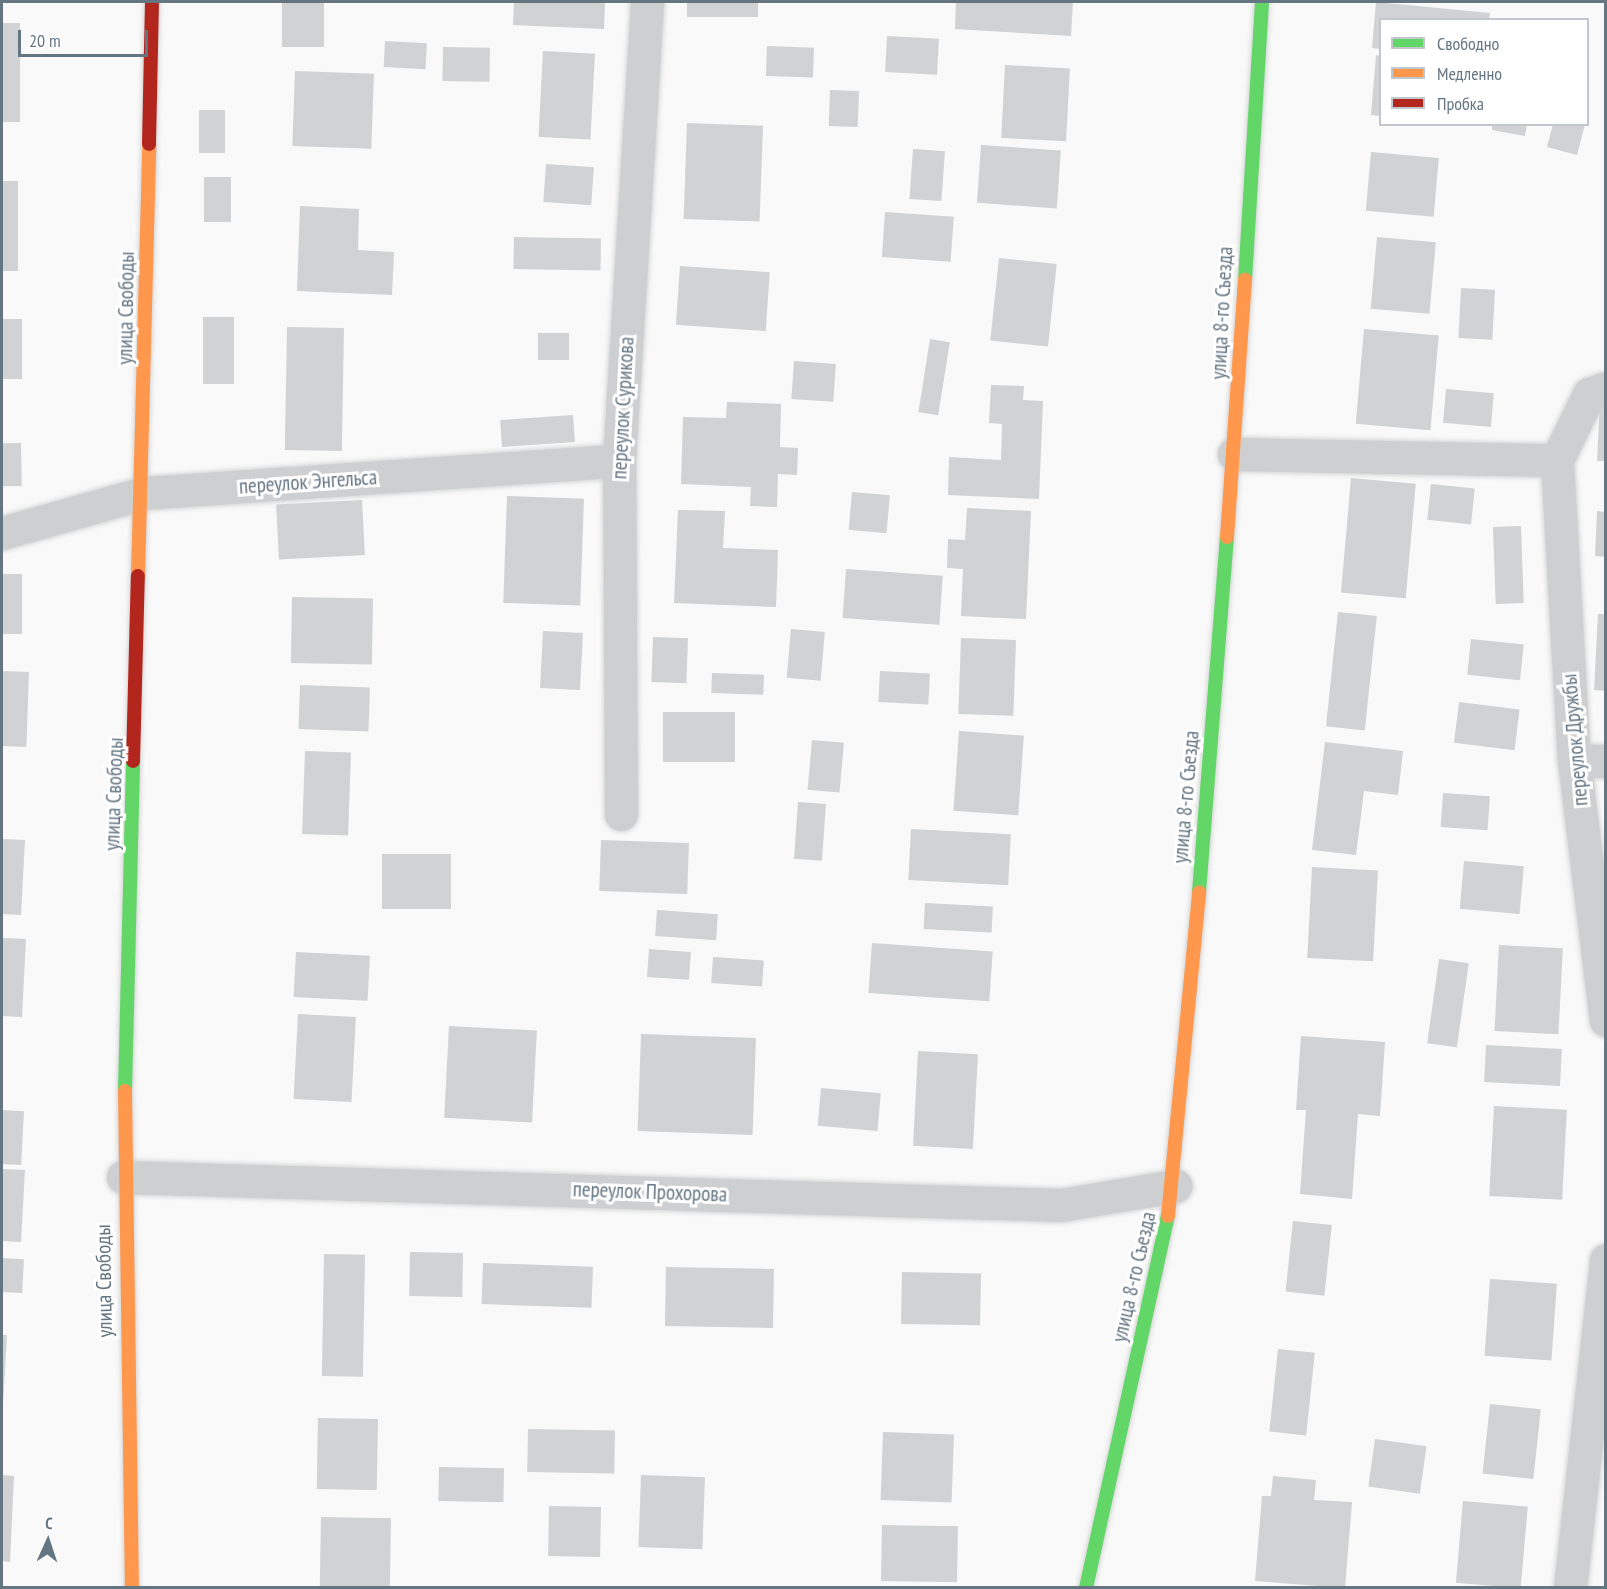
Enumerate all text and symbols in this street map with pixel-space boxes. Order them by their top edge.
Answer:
scale bar [21,18,152,56]
legend [1379,18,1589,126]
text: 20 m [29,29,61,52]
text: Свободно [1437,32,1499,55]
text: Медленно [1437,62,1502,85]
text: Пробка [1437,92,1484,115]
street label: улица 8-го Съезда [1206,246,1238,380]
street label: улица Свободы [112,251,140,365]
street label: переулок Сурикова [607,336,639,480]
street label: переулок Энгельса [238,465,378,499]
street label: переулок Дружбы [1557,673,1593,807]
street label: улица 8-го Съезда [1168,730,1204,864]
street label: улица Свободы [99,737,129,851]
street label: переулок Прохорова [572,1177,728,1207]
street label: улица 8-го Съезда [1107,1209,1161,1345]
street label: улица Свободы [90,1224,118,1338]
north arrow [18,1511,78,1571]
text: С [45,1513,53,1533]

